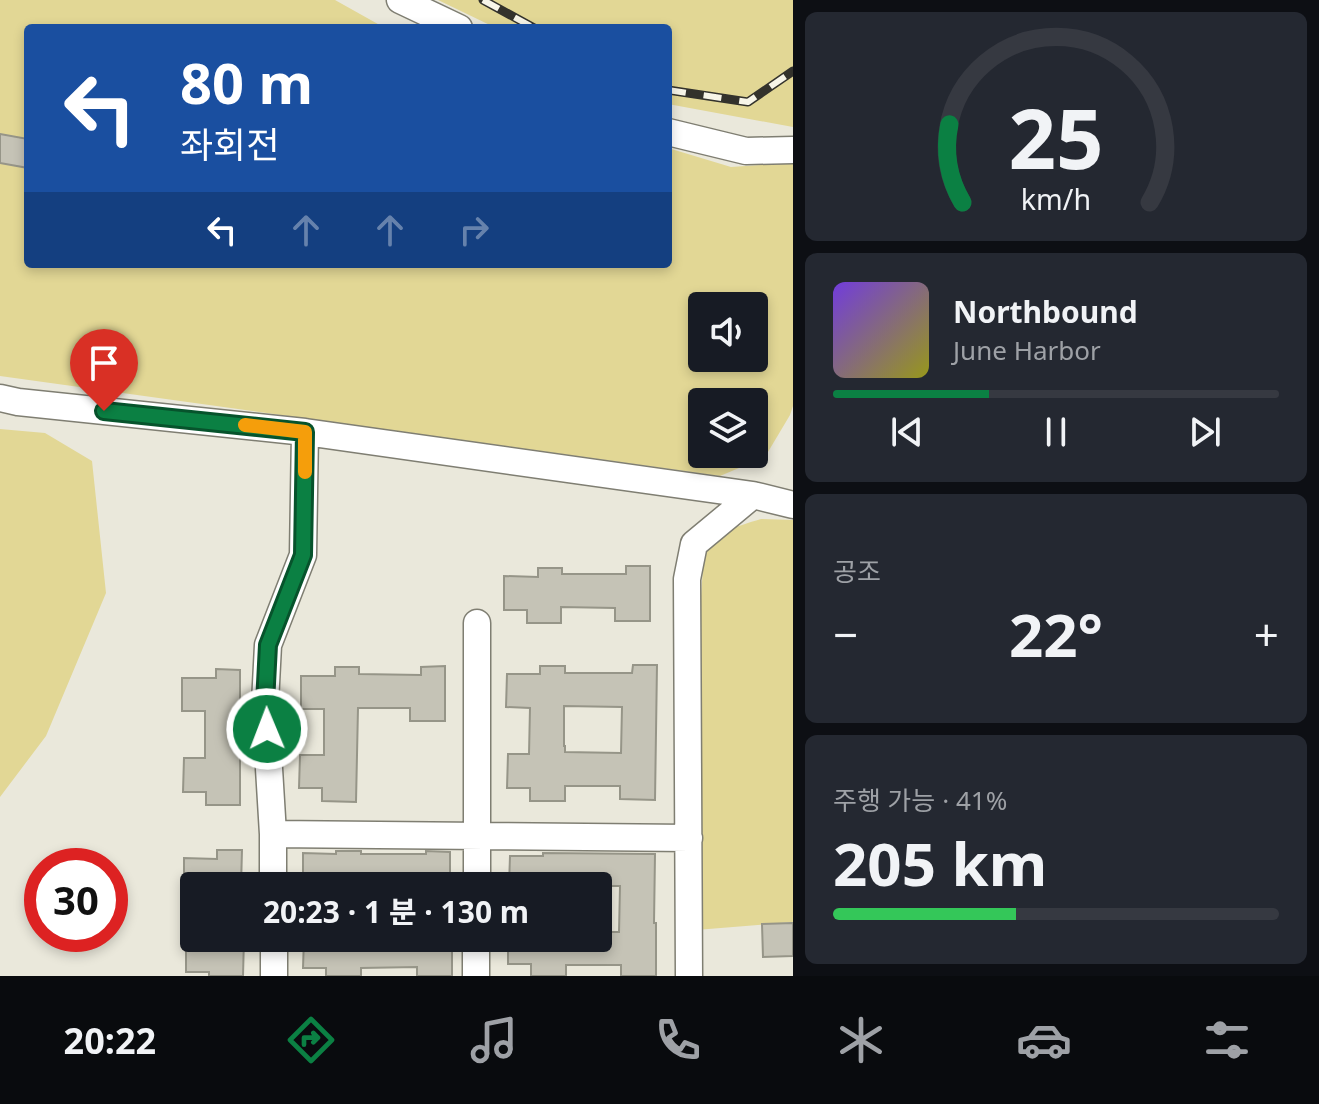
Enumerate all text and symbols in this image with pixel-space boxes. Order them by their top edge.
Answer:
text: 80 m [180,44,313,120]
icon: left [48,56,152,160]
text: 25 [1008,79,1104,192]
text: 좌회전 [180,120,279,169]
text: km/h [1021,179,1091,218]
icon: left [200,208,244,252]
icon: ahead [284,208,328,252]
icon: ahead [368,208,412,252]
icon: right [452,208,496,252]
text: Northbound [953,291,1138,332]
map controls [688,292,768,468]
button: sound [688,292,768,372]
pin [70,329,138,411]
text: June Harbor [953,332,1101,368]
icon: arrive [82,341,126,385]
button: layers [688,388,768,468]
icon: previous [885,410,929,454]
icon: pause [1034,410,1078,454]
icon: next [1183,410,1227,454]
text: 공조 [833,553,881,589]
text: 22° [1009,593,1103,675]
text: − [833,604,858,664]
text: + [1254,604,1279,664]
position arrow [225,687,309,771]
text: 주행 가능 · 41% [833,782,1007,818]
text: 205 km [833,822,1047,904]
speed limit sign: 30 [24,848,128,952]
text: 20:23 · 1 분 · 130 m [263,891,529,932]
icon: directions [283,1012,339,1068]
icon: music [466,1012,522,1068]
icon: phone [650,1012,706,1068]
icon: climate [833,1012,889,1068]
icon: car [1016,1012,1072,1068]
icon: filters [1199,1012,1255,1068]
text: 20:22 [64,1016,156,1065]

